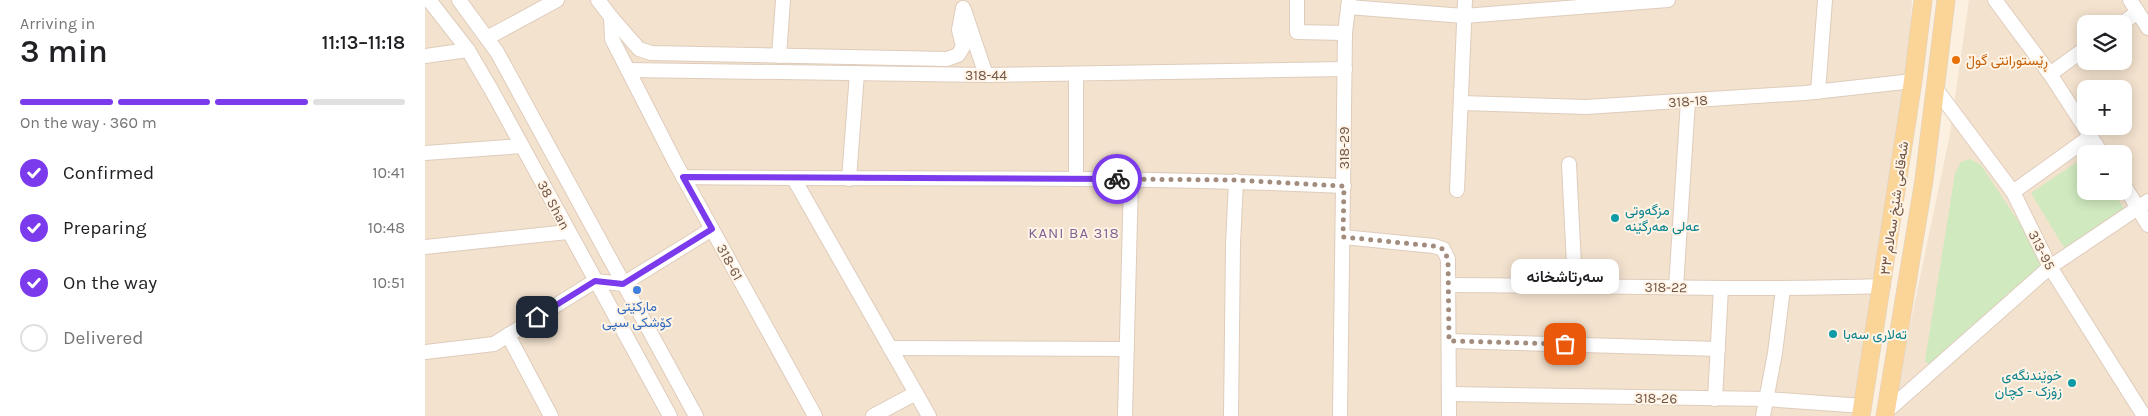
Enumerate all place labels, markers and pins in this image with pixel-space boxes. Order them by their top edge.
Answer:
place label: ڕێستورانتی گوڵ [1966,52,2048,72]
marker: ڕێستورانتی گوڵ [1950,54,1962,66]
place label: مزگەوتی عەلی هەرگێنە [1625,202,1700,235]
marker: مزگەوتی عەلی هەرگێنە [1609,212,1621,224]
callout: سەرتاشخانە [1511,259,1619,294]
marker: مارکێتی کۆشکی سپی [631,284,643,296]
pin [516,296,558,338]
place label: مارکێتی کۆشکی سپی [602,298,672,332]
pin [1544,323,1586,365]
place label: تەلاری سەبا [1843,326,1907,343]
marker: تەلاری سەبا [1827,328,1839,340]
place label: خوێندنگەی زۆزک - کچان [1995,367,2062,401]
marker: خوێندنگەی زۆزک - کچان [2066,377,2078,389]

